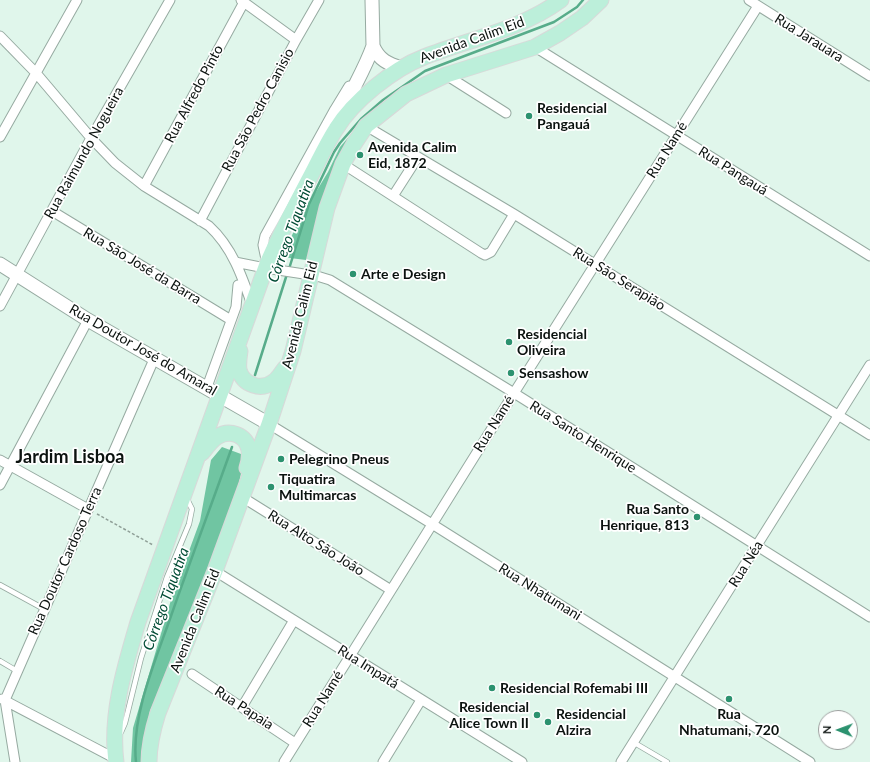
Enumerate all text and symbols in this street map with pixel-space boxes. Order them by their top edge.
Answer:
street label: Rua Jarauara [771,10,847,66]
street label: Avenida Calim Eid [417,13,527,67]
street label: Rua Alfredo Pinto [161,42,227,146]
street label: Rua São Pedro Canisio [218,45,298,175]
street label: Rua Raimundo Nogueira [41,84,127,222]
place label: Residencial Pangauá [537,100,607,132]
marker: Residencial Pangauá [524,111,534,121]
street label: Rua Namé [643,119,691,181]
place label: Avenida Calim Eid, 1872 [368,139,457,172]
street label: Rua Pangauá [695,143,771,199]
marker: Avenida Calim Eid, 1872 [355,150,365,160]
water label: Córrego Tiquatira [264,177,318,285]
street label: Rua São José da Barra [80,224,204,308]
street label: Rua São Serapião [570,244,668,314]
street label: Avenida Calim Eid [279,259,321,371]
place label: Arte e Design [361,266,446,282]
marker: Arte e Design [348,269,358,279]
street label: Rua Doutor José do Amaral [66,301,220,399]
place label: Residencial Oliveira [517,326,587,358]
marker: Residencial Oliveira [504,337,514,347]
place label: Sensashow [519,365,588,381]
marker: Sensashow [506,368,516,378]
street label: Rua Namé [470,393,518,455]
street label: Rua Santo Henrique [527,397,639,477]
district label: Jardim Lisboa [16,446,124,468]
place label: Pelegrino Pneus [289,451,389,467]
marker: Pelegrino Pneus [276,454,286,464]
place label: Tiquatira Multimarcas [279,471,356,504]
marker: Tiquatira Multimarcas [266,482,276,492]
street label: Rua Doutor Cardoso Terra [25,484,105,638]
place label: Rua Santo Henrique, 813 [600,501,689,534]
street label: Rua Alto São João [265,507,367,579]
marker: Rua Santo Henrique, 813 [692,512,702,522]
street label: Rua Néa [725,538,767,590]
water label: Córrego Tiquatira [139,545,193,653]
street label: Rua Nhatumani [495,560,585,624]
street label: Avenida Calim Eid [167,567,223,675]
street label: Rua Impatá [334,642,402,692]
street label: Rua Namé [299,668,347,730]
place label: Residencial Rofemabi III [500,680,648,696]
street label: Rua Papaia [211,683,277,733]
marker: Residencial Rofemabi III [487,683,497,693]
marker: Rua Nhatumani, 720 [724,694,734,704]
place label: Residencial Alice Town II [449,699,529,732]
place label: Residencial Alzira [556,706,626,738]
place label: Rua Nhatumani, 720 [679,706,779,738]
marker: Residencial Alice Town II [532,710,542,720]
north arrow [818,710,858,750]
marker: Residencial Alzira [543,717,553,727]
text: N [820,725,833,734]

